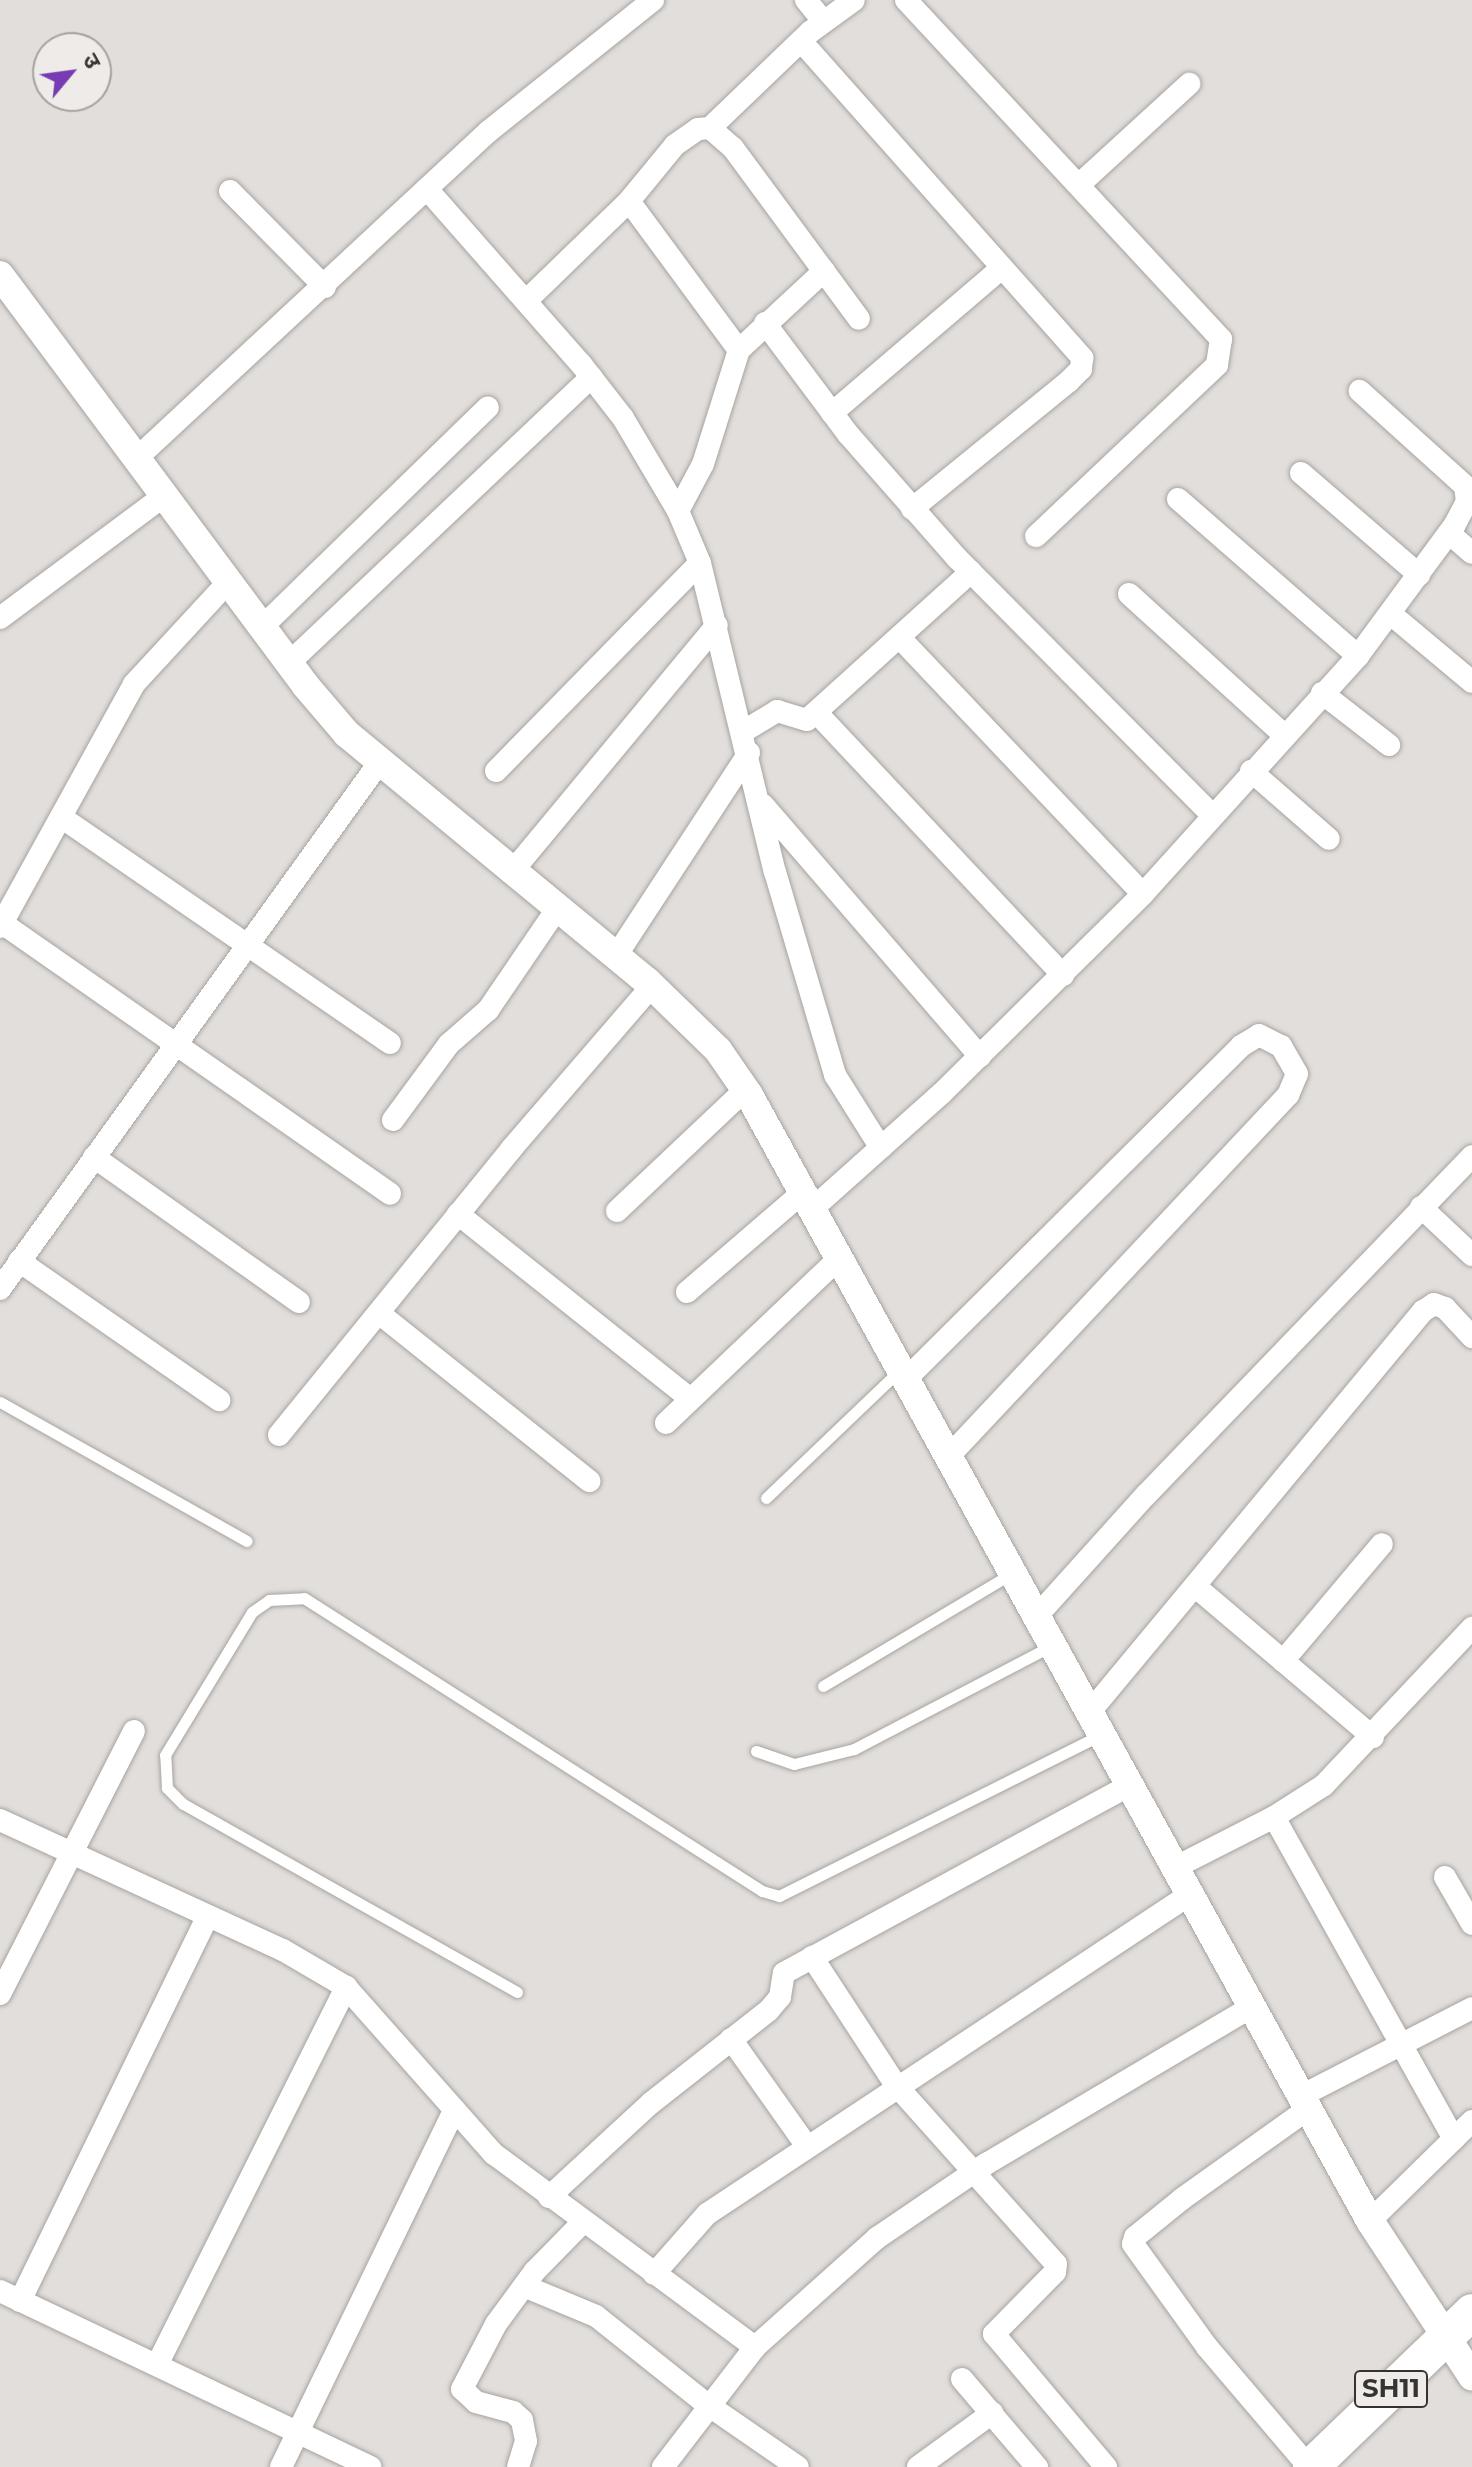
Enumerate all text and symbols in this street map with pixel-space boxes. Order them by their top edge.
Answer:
north arrow [32,32,112,112]
text: उ [77,49,107,73]
road number: SH11 [1353,2367,1429,2411]

